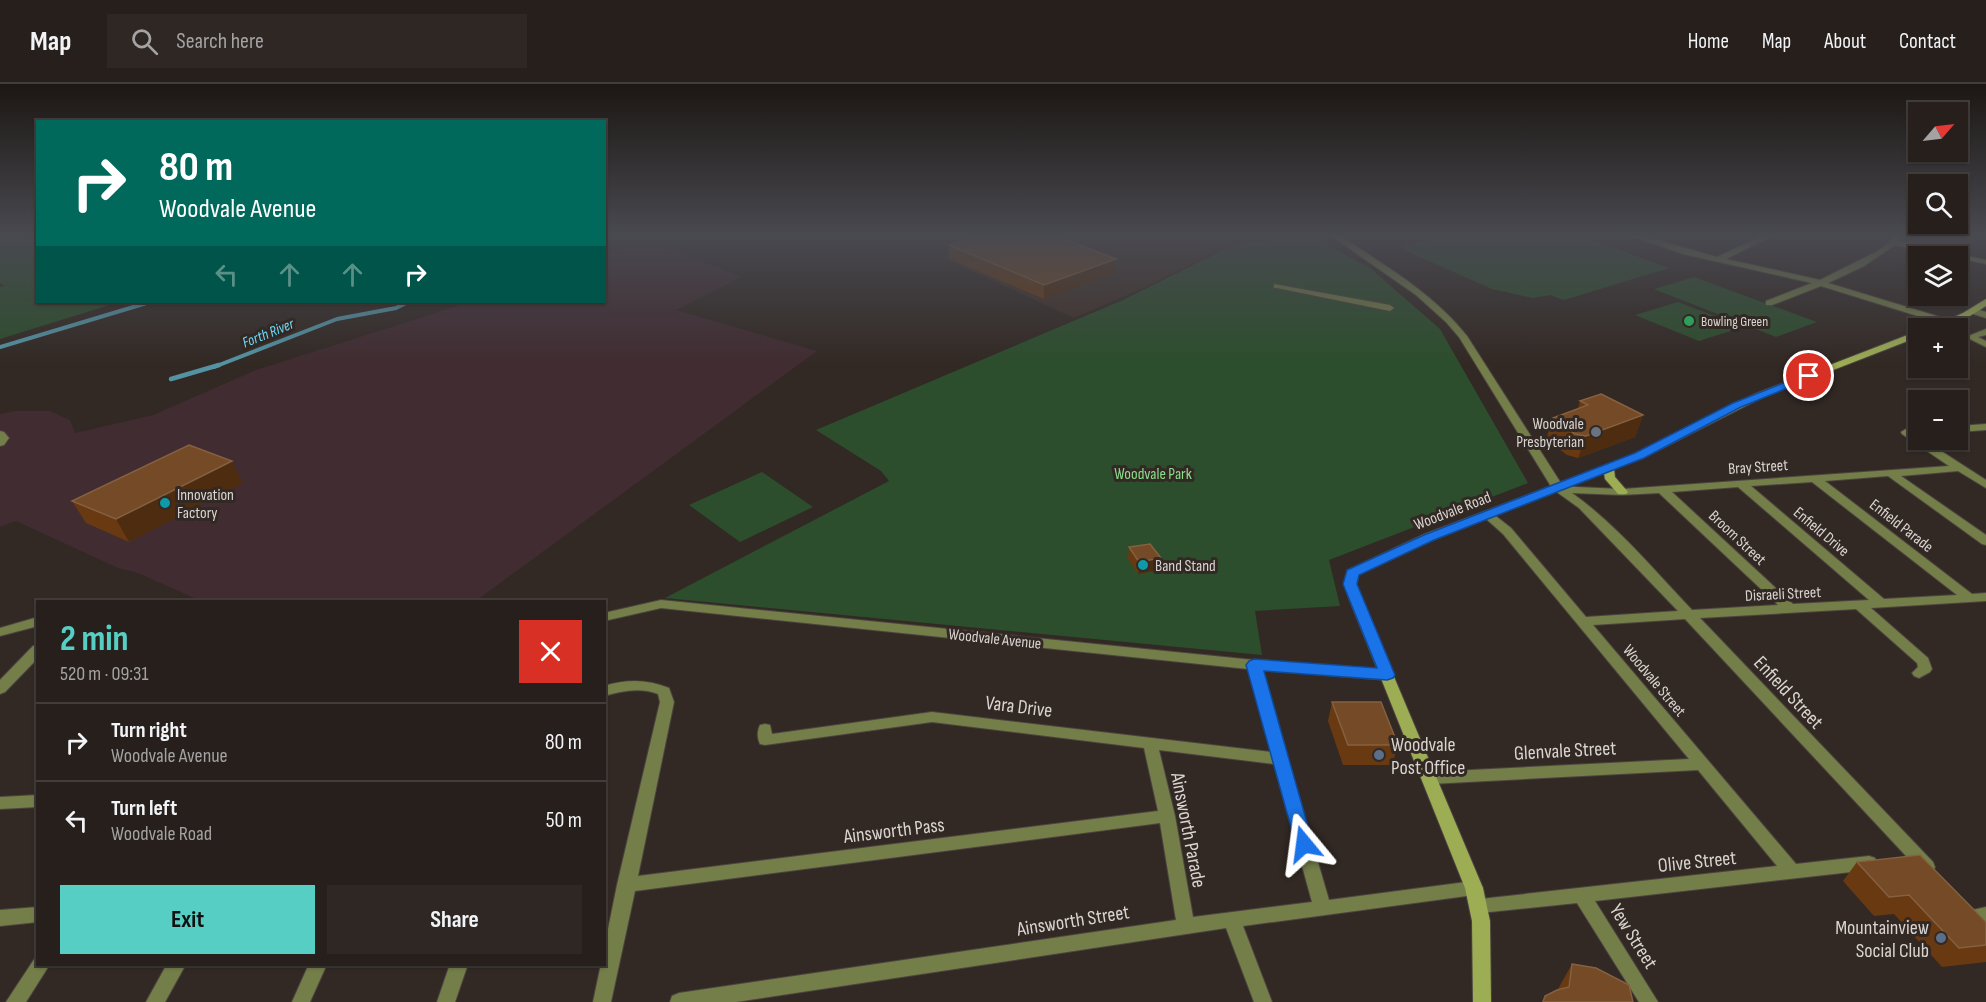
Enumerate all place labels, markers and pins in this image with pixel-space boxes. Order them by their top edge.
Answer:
place label: Bowling Green [1701,313,1768,330]
marker: Bowling Green [1682,314,1696,328]
pin [1783,350,1834,401]
place label: Woodvale Presbyterian [1516,415,1584,452]
marker: Woodvale Presbyterian [1589,425,1603,439]
place label: Innovation Factory [177,486,234,523]
marker: Innovation Factory [158,496,172,510]
place label: Band Stand [1155,557,1216,576]
marker: Band Stand [1136,558,1150,572]
place label: Woodvale Post Office [1391,733,1465,780]
marker: Woodvale Post Office [1372,748,1386,762]
place label: Mountainview Social Club [1835,916,1929,963]
marker: Mountainview Social Club [1934,931,1948,945]

